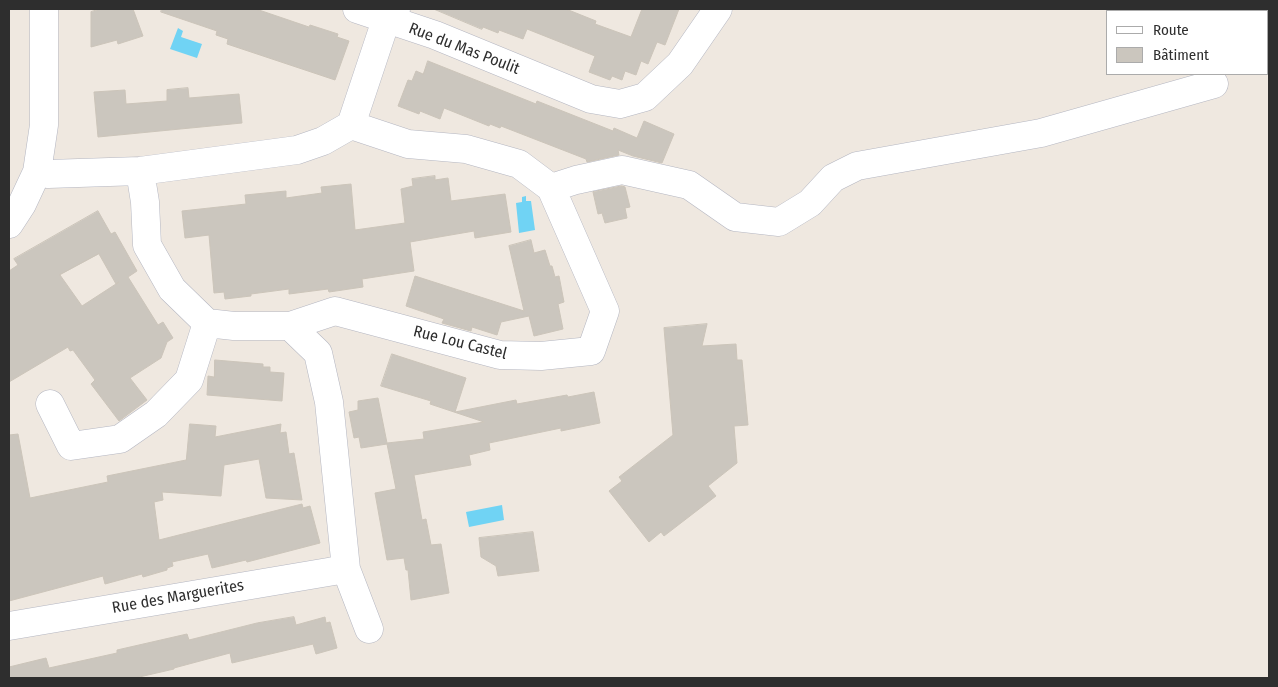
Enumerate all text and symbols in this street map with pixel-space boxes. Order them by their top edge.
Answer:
legend [1106,10,1268,75]
street label: Rue du Mas Poulit [406,19,522,79]
text: Route [1153,21,1189,39]
text: Bâtiment [1153,46,1209,64]
street label: Rue Lou Castel [411,322,509,364]
street label: Rue des Marguerites [111,576,245,618]

